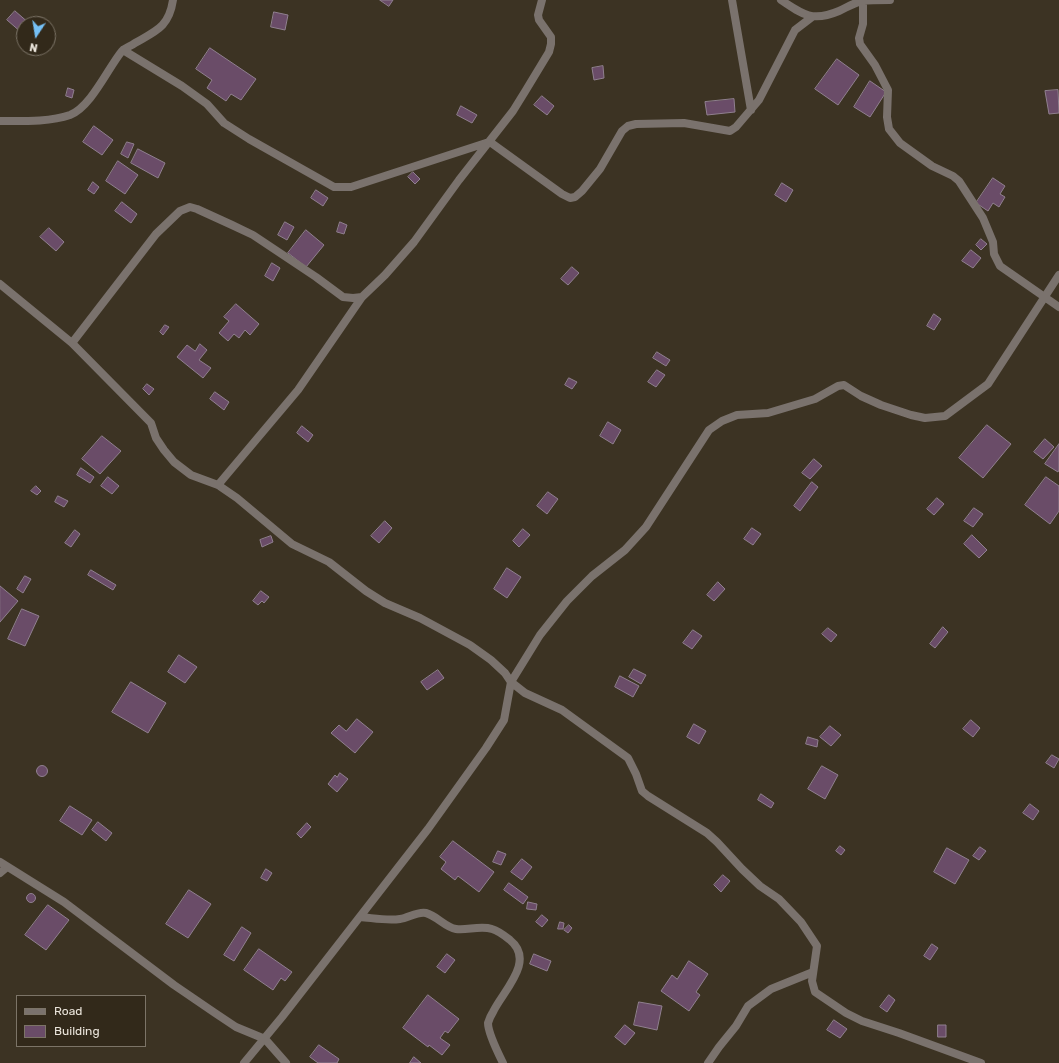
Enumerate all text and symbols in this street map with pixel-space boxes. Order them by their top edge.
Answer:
north arrow [16,16,56,56]
text: N [28,40,39,54]
legend [16,995,146,1047]
text: Road [54,1004,82,1018]
text: Building [54,1024,100,1038]

